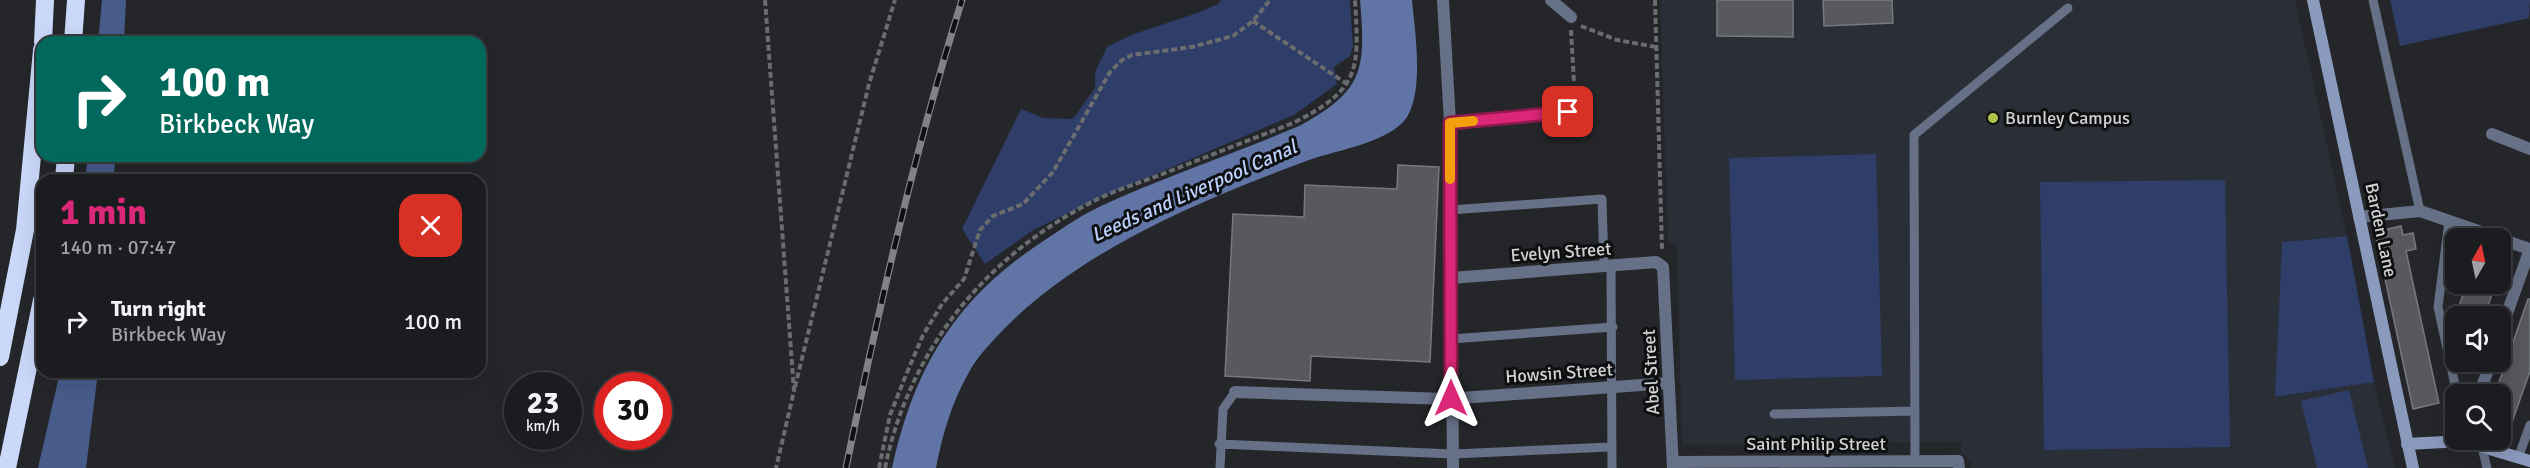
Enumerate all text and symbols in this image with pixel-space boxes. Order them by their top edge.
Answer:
text: 100 m [159,57,270,108]
icon: right [60,60,138,138]
pin [1542,86,1593,137]
icon: arrive [1551,95,1584,128]
place label: Burnley Campus [2005,107,2130,129]
text: Birkbeck Way [159,108,314,141]
marker: Burnley Campus [1986,111,2000,125]
water label: Leeds and Liverpool Canal [1088,134,1302,248]
street label: Barden Lane [2360,181,2402,279]
text: 1 min [60,190,147,235]
button: close [399,194,462,257]
north arrow [2445,228,2511,294]
map controls [2445,228,2511,450]
text: 140 m · 07:47 [60,235,176,260]
street label: Evelyn Street [1510,238,1612,266]
text: Turn right [111,295,206,322]
icon: right [60,305,93,338]
button: sound [2445,306,2511,372]
text: 100 m [404,308,462,335]
text: Birkbeck Way [111,322,226,347]
street label: Abel Street [1638,329,1664,415]
street label: Howsin Street [1504,358,1614,388]
position arrow [1419,366,1483,430]
speed limit sign: 30 [594,372,672,450]
button: search [2445,384,2511,450]
text: 23 [527,385,559,422]
text: km/h [526,417,560,435]
street label: Saint Philip Street [1746,433,1886,455]

